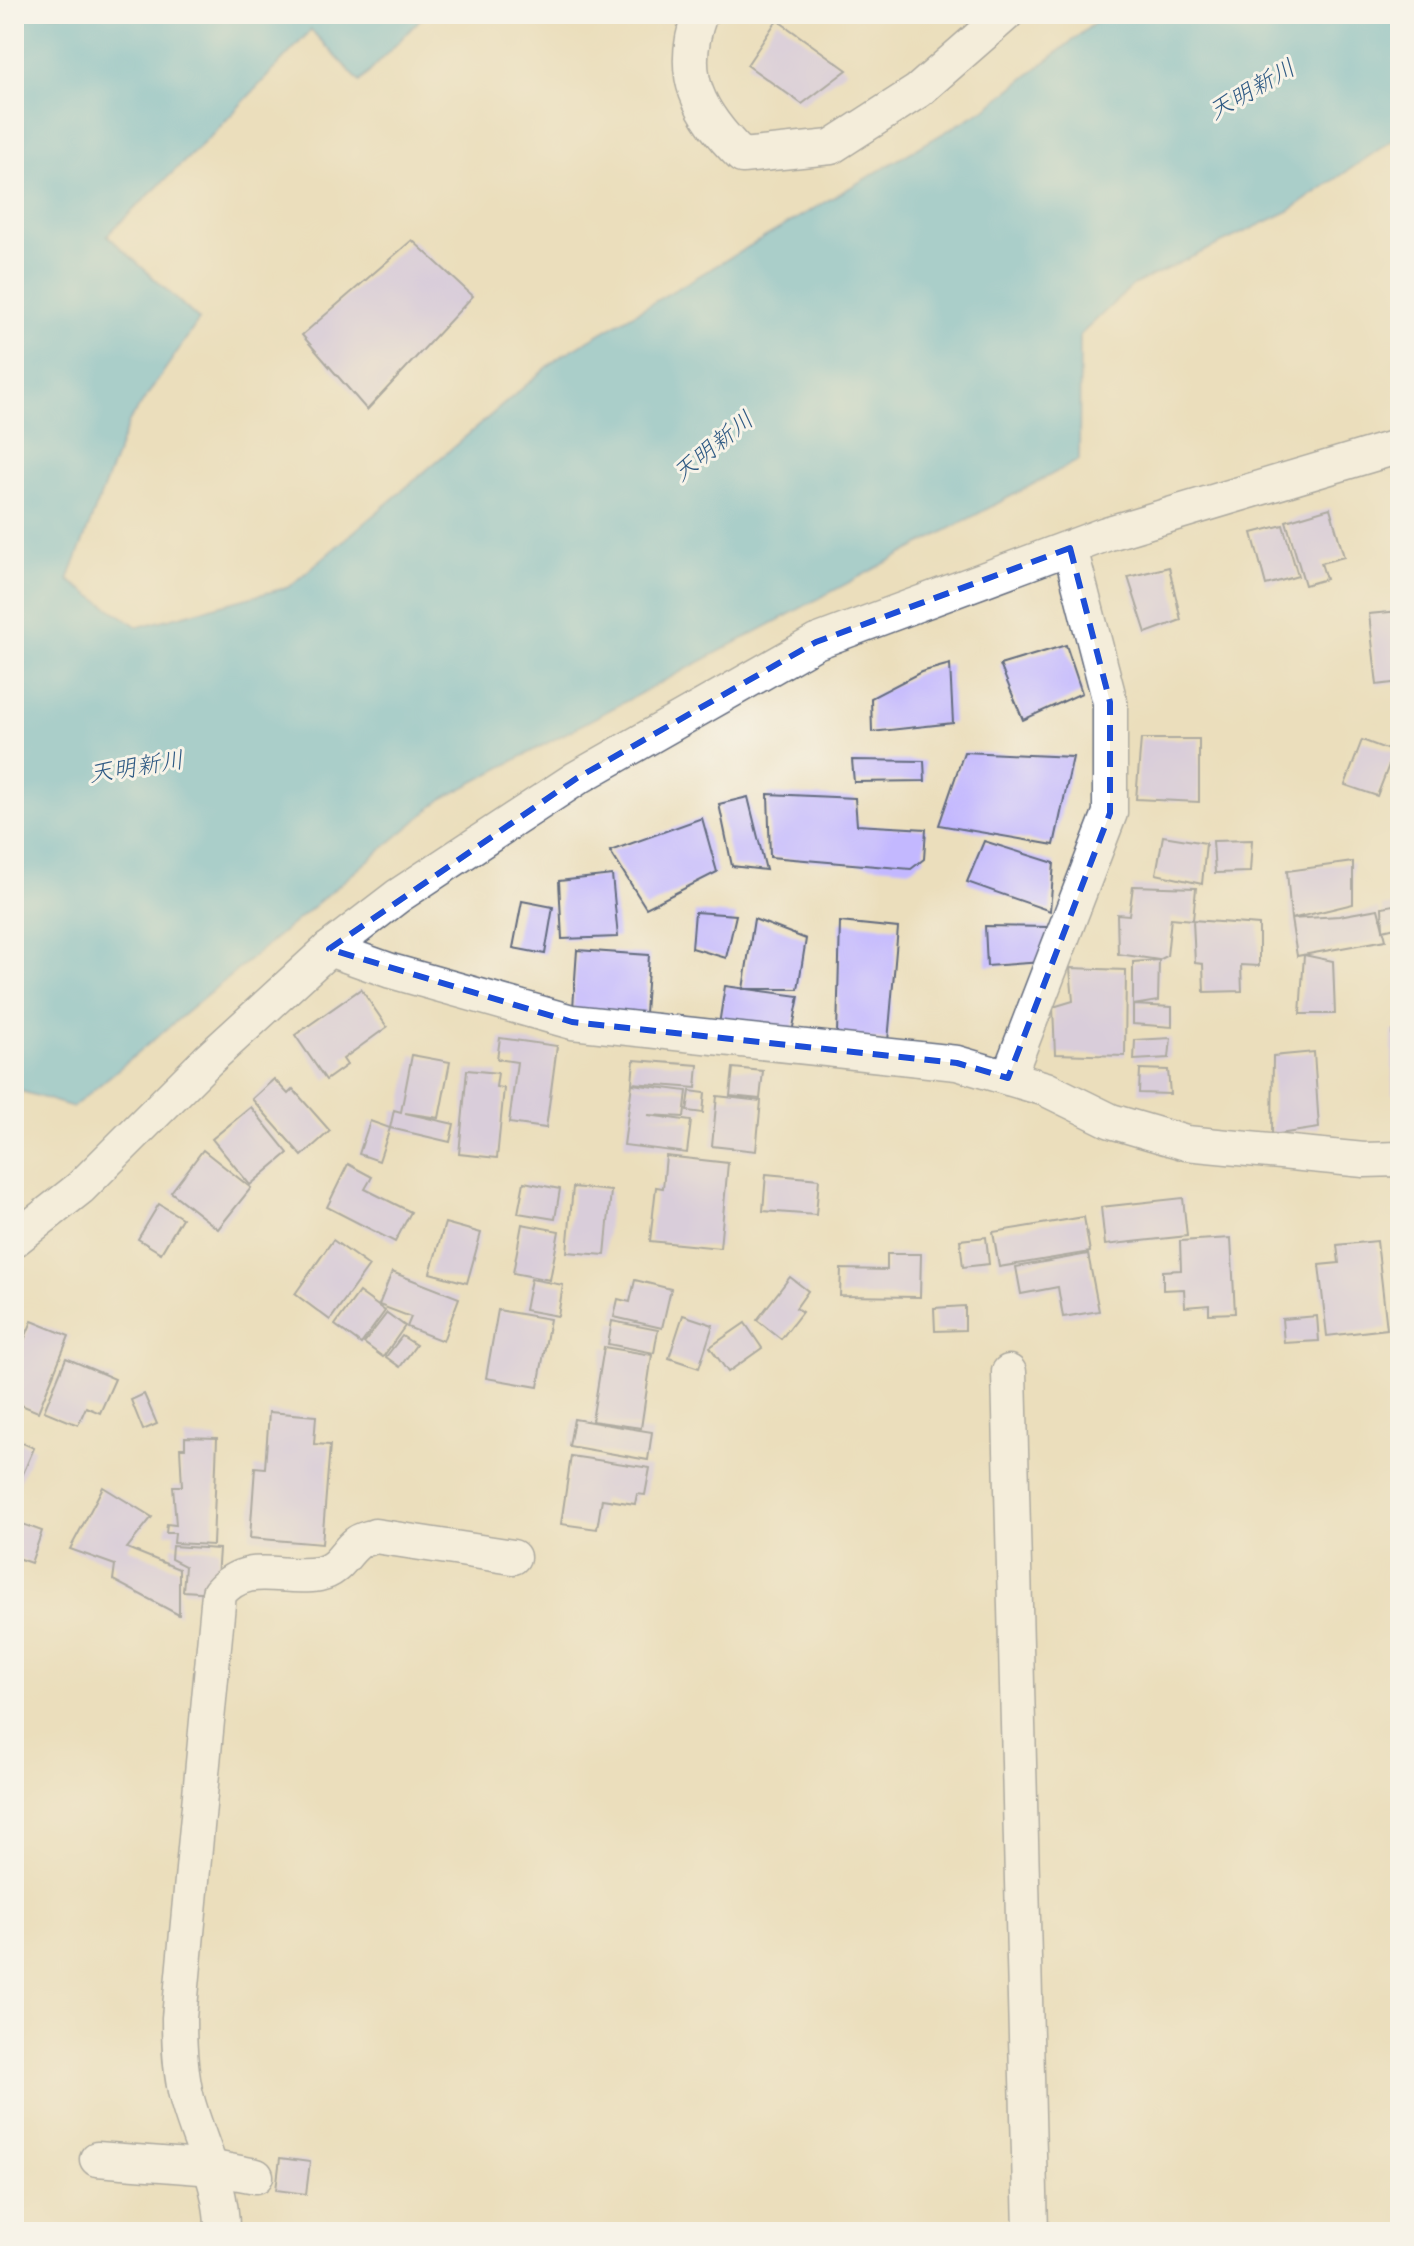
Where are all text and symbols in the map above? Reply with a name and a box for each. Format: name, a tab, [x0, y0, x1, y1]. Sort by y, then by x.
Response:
water label: 天明新川	[1202, 51, 1300, 125]
water label: 天明新川	[665, 403, 759, 487]
water label: 天明新川	[86, 742, 186, 788]

